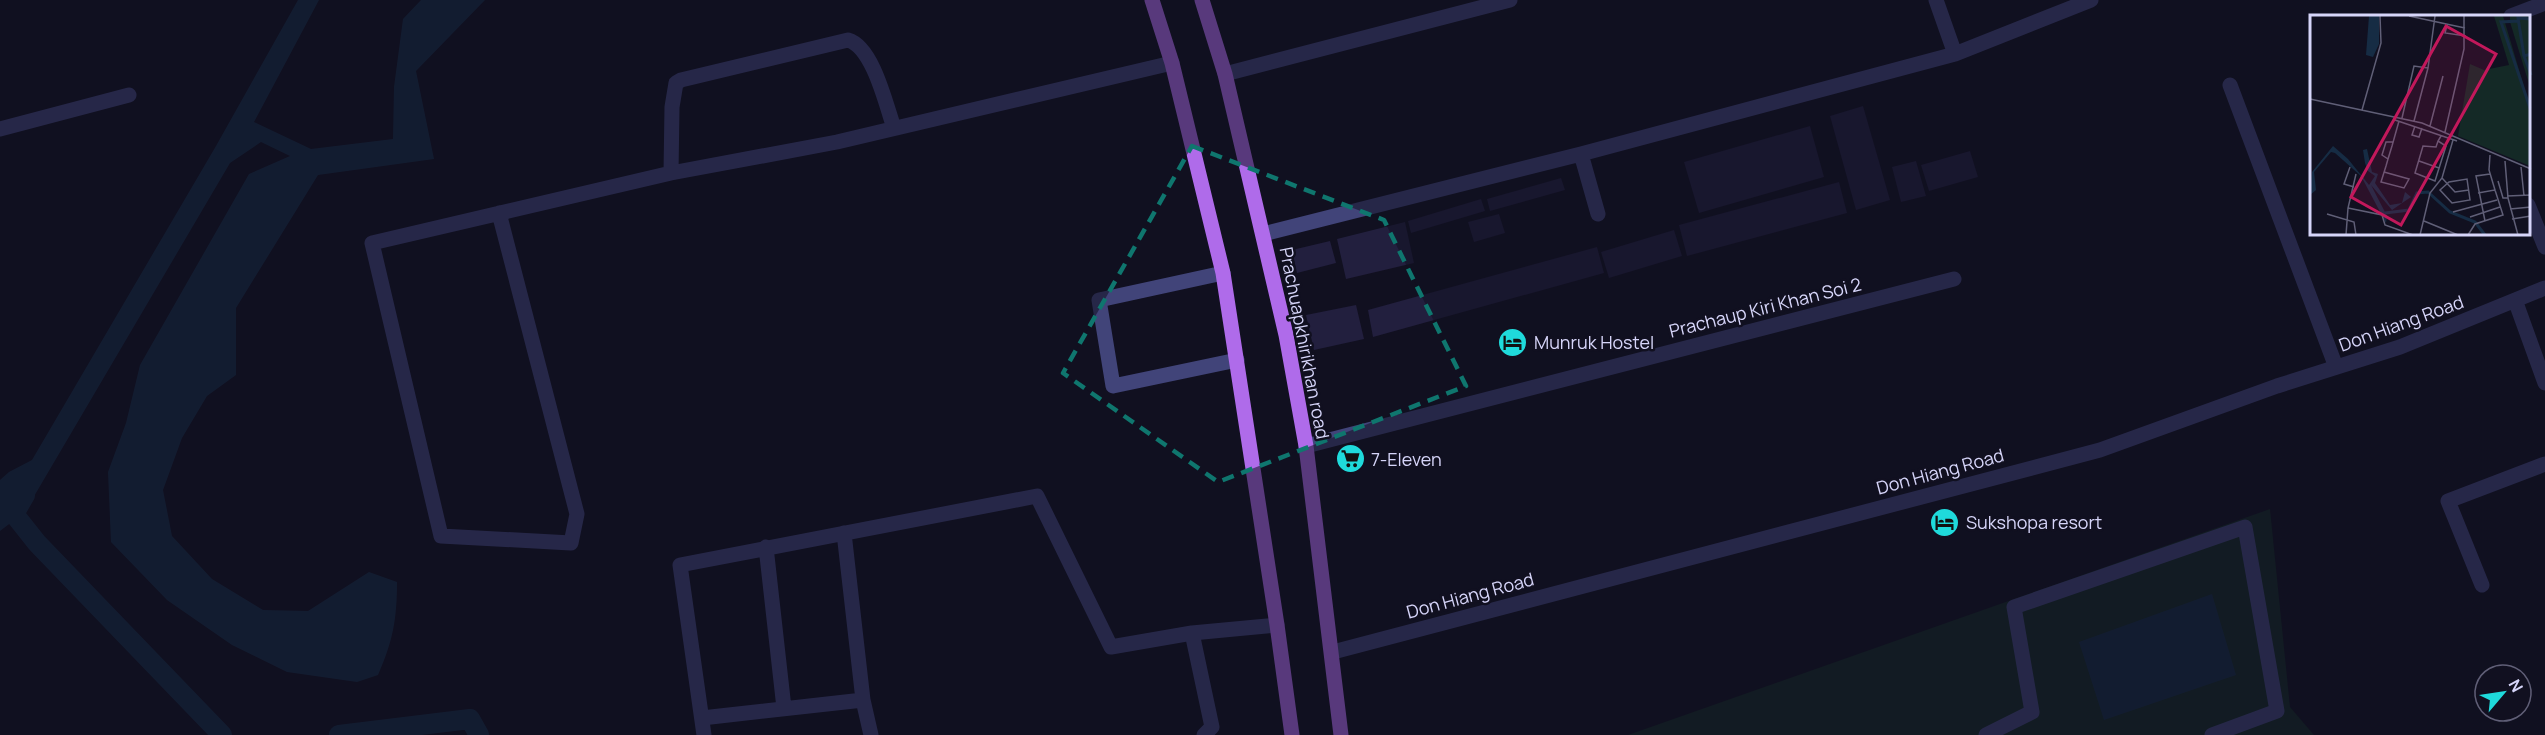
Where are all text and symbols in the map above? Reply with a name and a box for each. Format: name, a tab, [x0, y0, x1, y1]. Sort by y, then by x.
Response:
inset map	[2310, 15, 2530, 236]
street label: Prachuapkhirikhan road	[1275, 245, 1335, 441]
street label: Prachaup Kiri Khan Soi 2	[1666, 271, 1864, 343]
street label: Don Hiang Road	[2335, 289, 2467, 357]
hotel icon: Munruk Hostel	[1497, 326, 1529, 358]
place label: Munruk Hostel	[1534, 330, 1654, 354]
street label: Don Hiang Road	[1874, 442, 2006, 500]
supermarket icon: 7-Eleven	[1334, 443, 1366, 475]
place label: 7-Eleven	[1371, 447, 1442, 471]
hotel icon: Sukshopa resort	[1929, 506, 1961, 538]
place label: Sukshopa resort	[1966, 510, 2102, 534]
street label: Don Hiang Road	[1404, 566, 1536, 624]
north arrow	[2473, 663, 2533, 723]
text: N	[2504, 675, 2529, 696]

